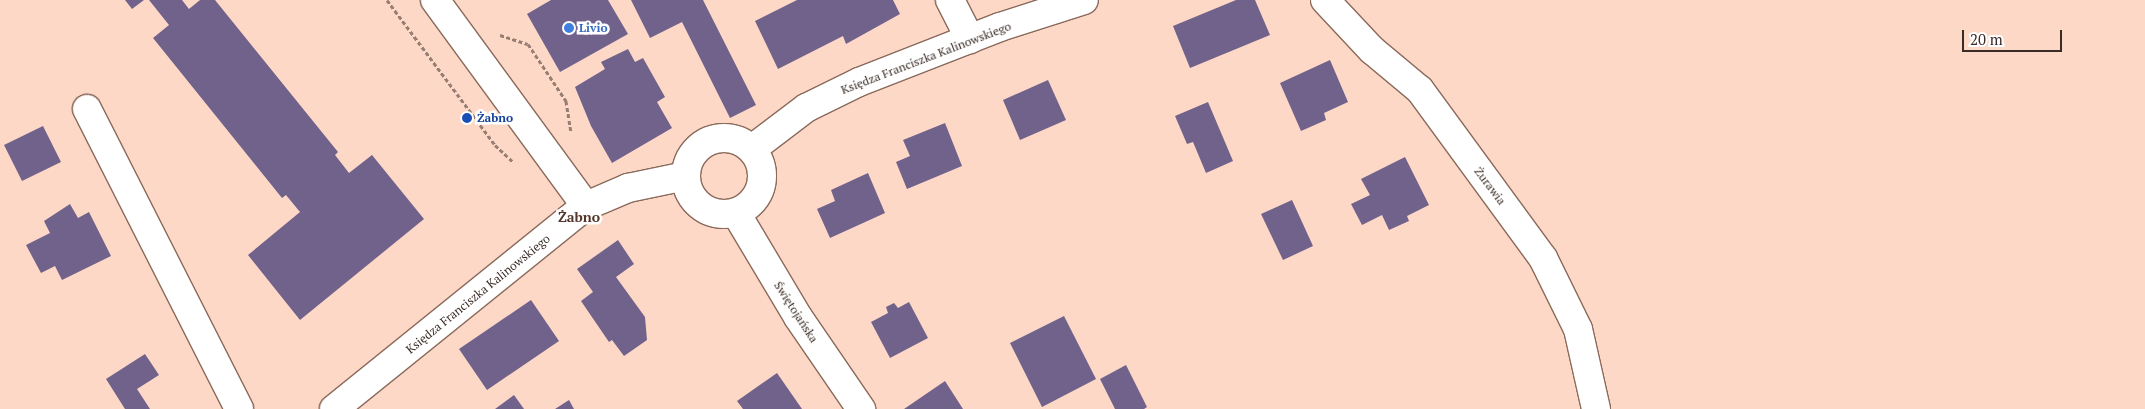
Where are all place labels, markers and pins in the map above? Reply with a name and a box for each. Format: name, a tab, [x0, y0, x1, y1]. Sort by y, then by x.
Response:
place label: Livio	[579, 21, 608, 35]
marker: Livio	[563, 22, 575, 34]
place label: Żabno	[477, 111, 513, 125]
marker: Żabno	[461, 112, 473, 124]

